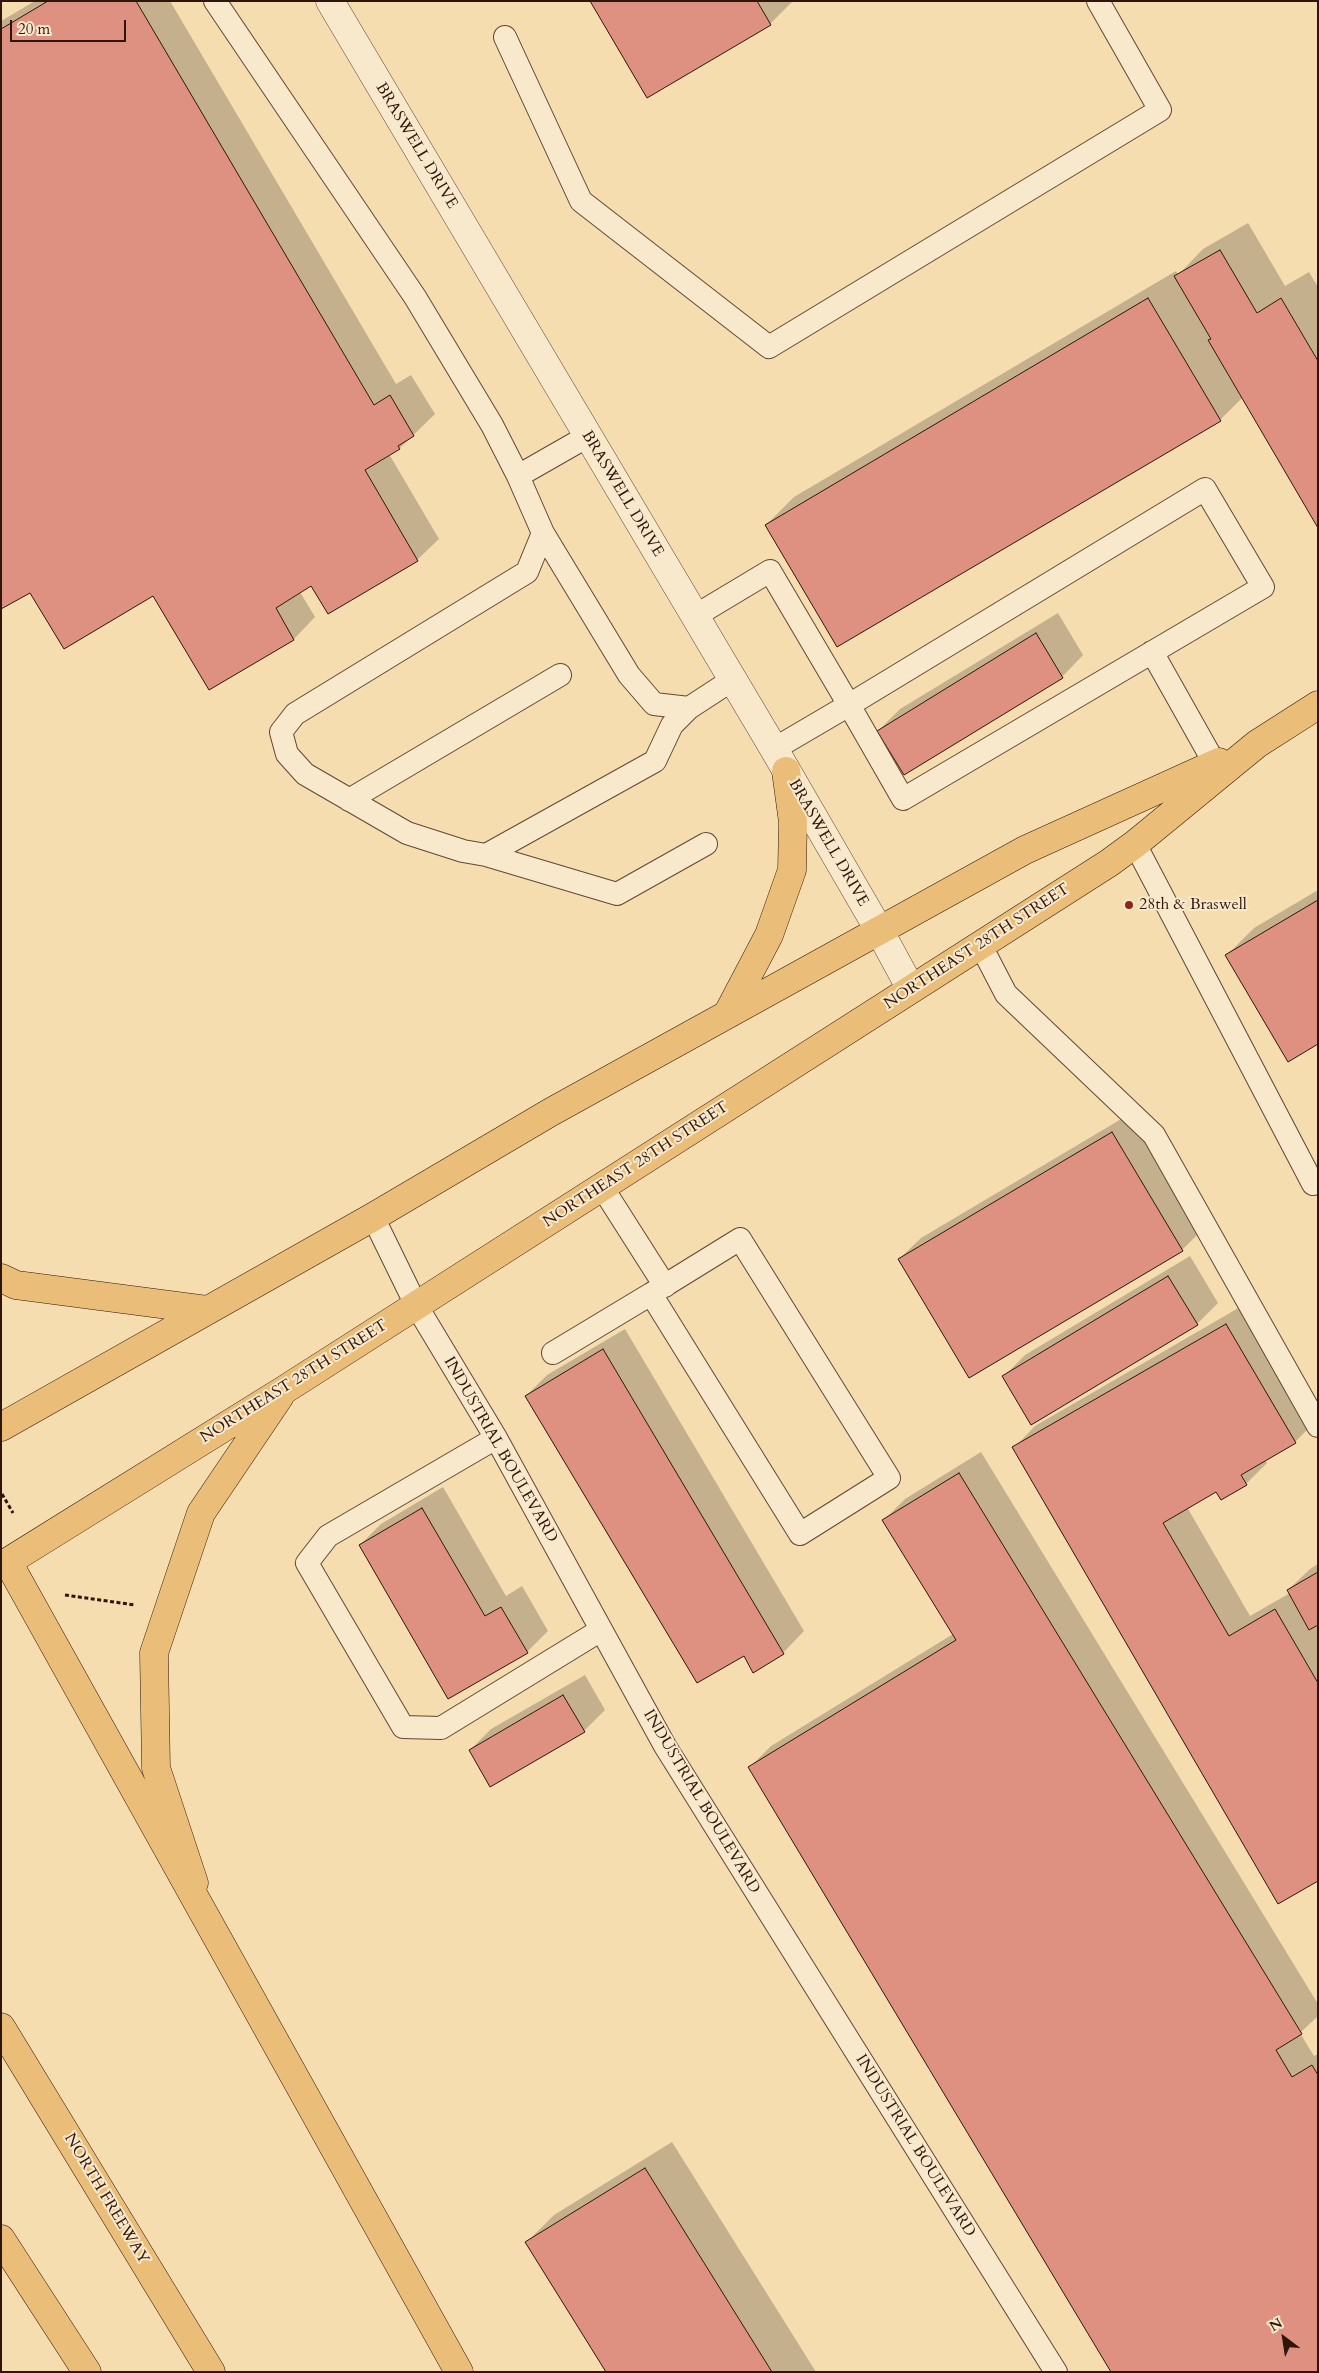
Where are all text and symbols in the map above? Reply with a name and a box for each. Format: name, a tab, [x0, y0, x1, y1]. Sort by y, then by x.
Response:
scale bar	[12, 10, 129, 42]
text: 20 m	[18, 19, 50, 39]
street label: BRASWELL DRIVE	[371, 79, 461, 213]
street label: BRASWELL DRIVE	[577, 427, 667, 561]
street label: BRASWELL DRIVE	[784, 776, 872, 910]
street label: NORTHEAST 28TH STREET	[881, 880, 1073, 1014]
place label: 28th & Braswell	[1139, 895, 1247, 915]
marker: 28th & Braswell	[1123, 899, 1135, 911]
street label: NORTHEAST 28TH STREET	[540, 1098, 732, 1232]
street label: NORTHEAST 28TH STREET	[197, 1316, 391, 1448]
street label: INDUSTRIAL BOULEVARD	[439, 1354, 561, 1546]
street label: INDUSTRIAL BOULEVARD	[638, 1706, 764, 1898]
street label: INDUSTRIAL BOULEVARD	[851, 2051, 979, 2241]
street label: NORTH FREEWAY	[59, 2130, 153, 2268]
north arrow	[1259, 2313, 1309, 2363]
text: N	[1266, 2313, 1286, 2336]

